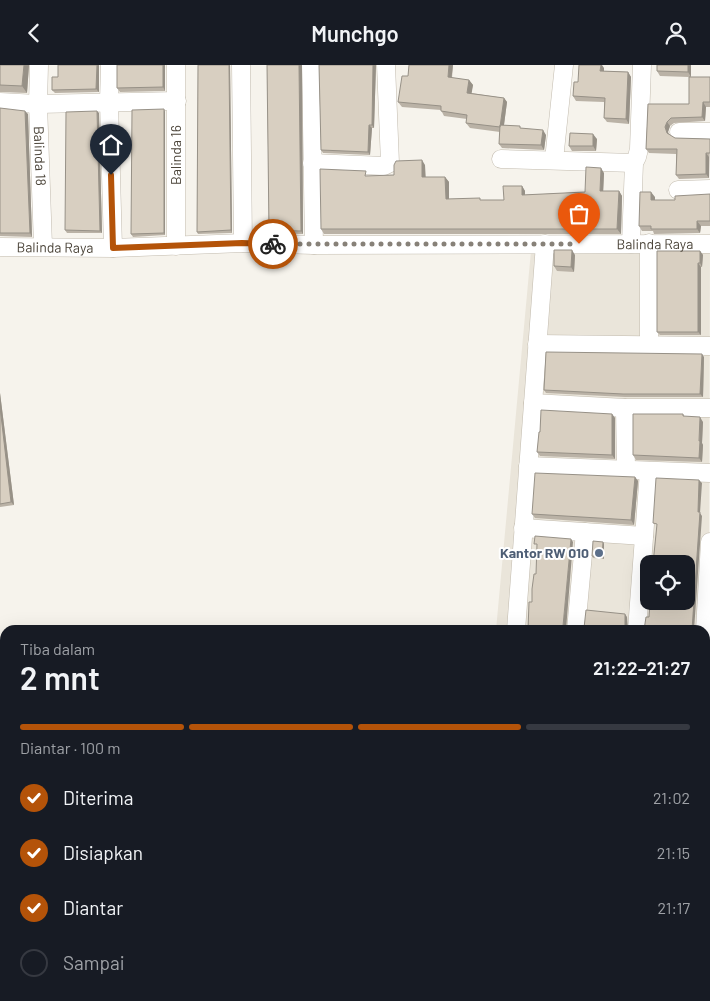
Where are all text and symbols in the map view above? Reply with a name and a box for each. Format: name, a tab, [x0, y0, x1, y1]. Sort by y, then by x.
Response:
icon: back	[20, 19, 48, 47]
icon: person	[662, 19, 690, 47]
text: Munchgo	[311, 20, 399, 46]
pin	[90, 124, 132, 175]
street label: Balinda 16	[167, 125, 184, 185]
street label: Balinda 18	[31, 126, 50, 186]
icon: home	[97, 131, 125, 159]
pin	[558, 193, 600, 244]
icon: bag	[565, 200, 593, 228]
courier	[248, 219, 298, 269]
icon: bike	[259, 230, 287, 258]
street label: Balinda Raya	[616, 235, 693, 252]
street label: Balinda Raya	[16, 238, 94, 256]
place label: Kantor RW 010	[500, 544, 589, 561]
marker: Kantor RW 010	[593, 547, 605, 559]
map controls	[640, 555, 695, 610]
button: locate	[640, 555, 695, 610]
text: Tiba dalam	[20, 639, 95, 658]
text: 21:22–21:27	[593, 656, 690, 679]
text: 2 mnt	[20, 658, 100, 696]
text: Diantar · 100 m	[20, 738, 120, 757]
icon: check	[20, 784, 48, 812]
text: Diterima	[63, 786, 134, 809]
text: 21:02	[653, 788, 690, 807]
icon: check	[20, 839, 48, 867]
text: Disiapkan	[63, 841, 143, 864]
text: 21:15	[657, 843, 690, 862]
icon: check	[20, 894, 48, 922]
text: Diantar	[63, 896, 123, 919]
text: 21:17	[657, 898, 690, 917]
text: Sampai	[63, 951, 125, 974]

